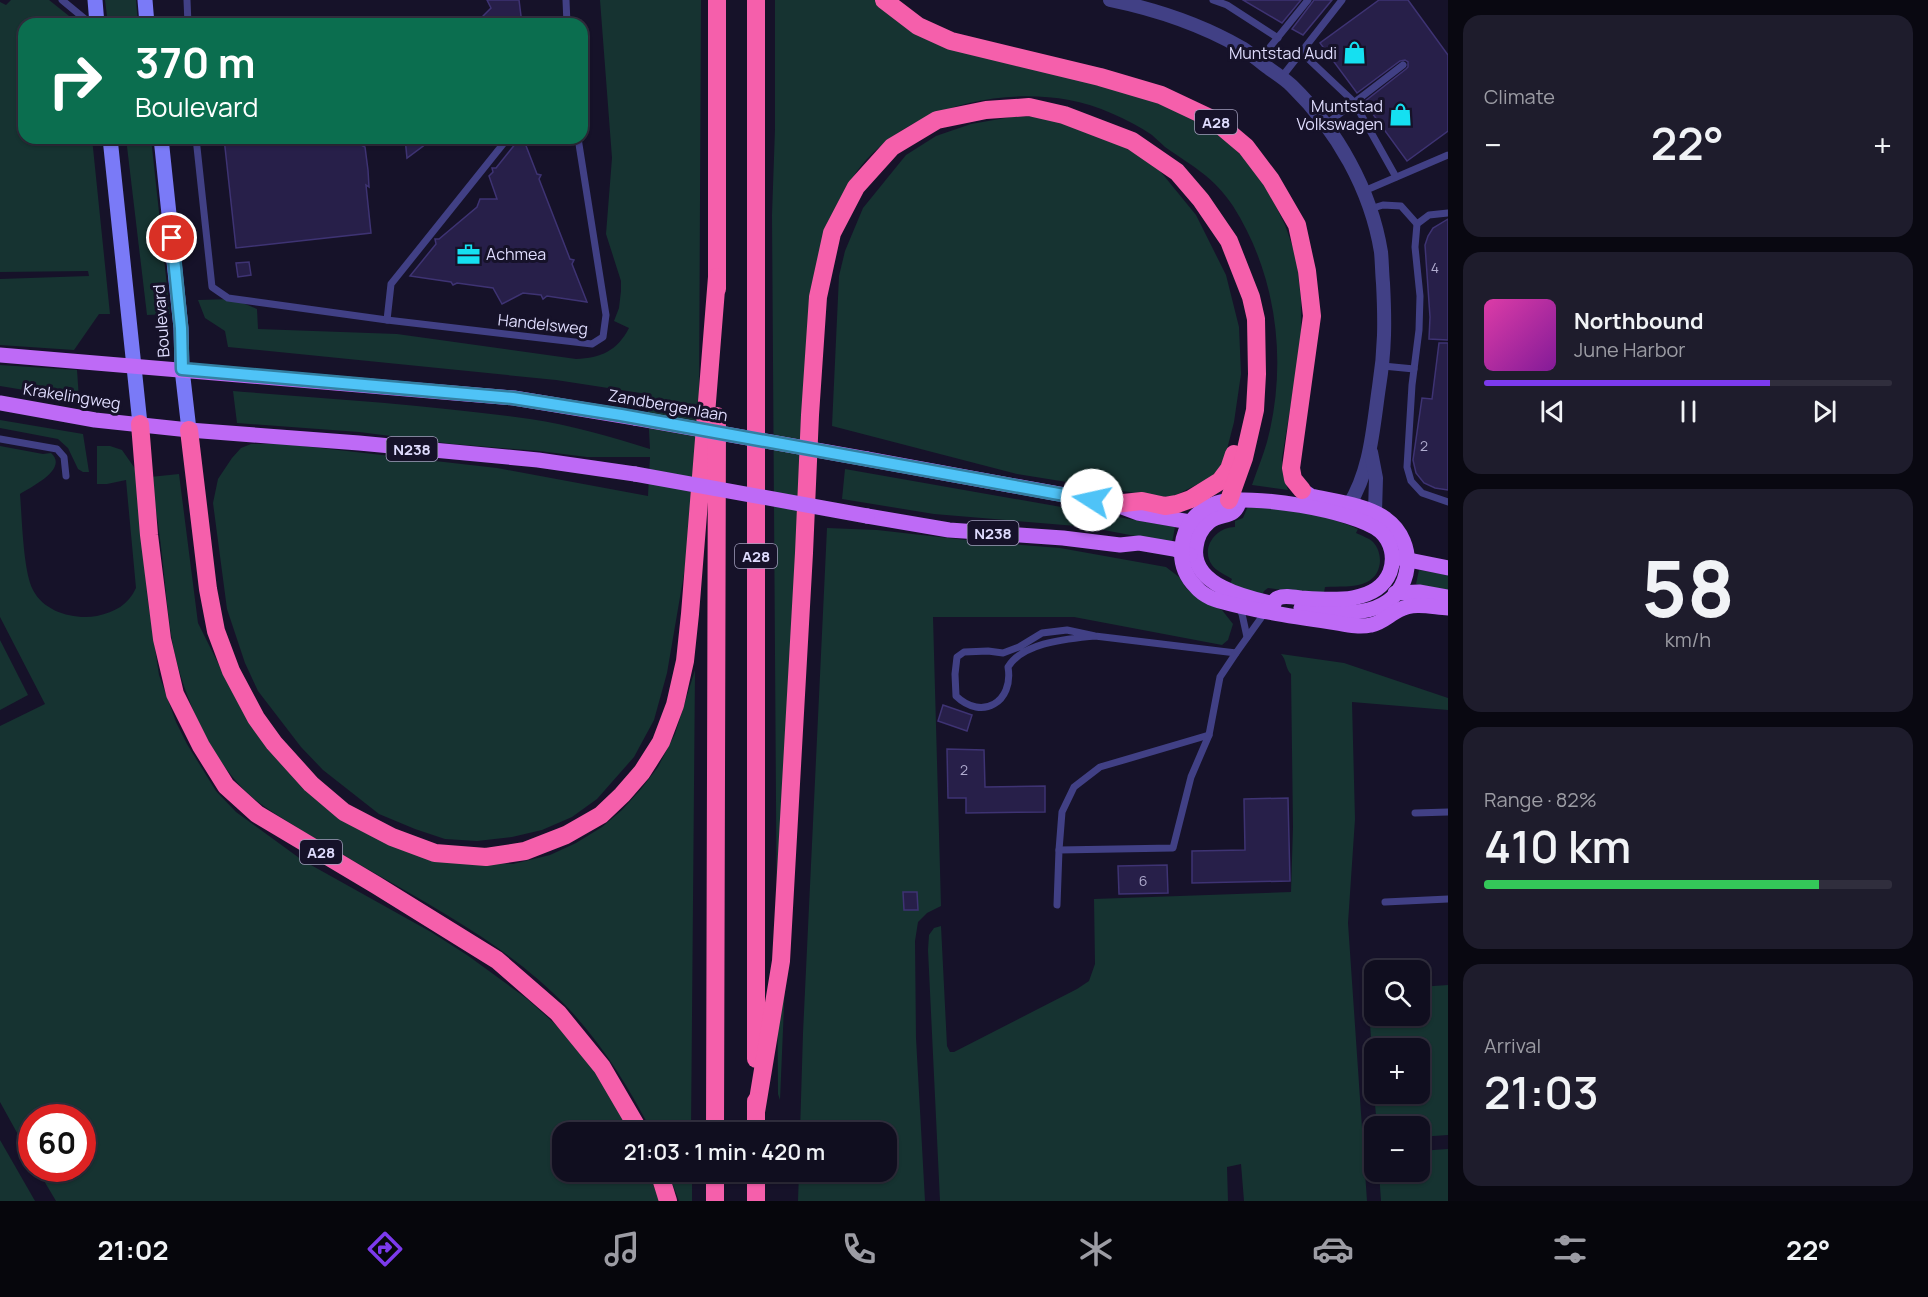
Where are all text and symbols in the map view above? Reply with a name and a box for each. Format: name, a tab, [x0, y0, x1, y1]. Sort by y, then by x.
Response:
text: 370 m	[135, 33, 256, 91]
shop icon: Muntstad Audi	[1342, 40, 1368, 66]
icon: right	[36, 42, 114, 120]
place label: Muntstad Audi	[1229, 42, 1337, 64]
text: Climate	[1484, 83, 1555, 110]
text: Boulevard	[135, 88, 258, 125]
place label: Muntstad Volkswagen	[1296, 95, 1383, 135]
shop icon: Muntstad Volkswagen	[1388, 102, 1414, 128]
road number: A28	[1195, 110, 1237, 134]
text: 22°	[1651, 112, 1724, 174]
text: −	[1484, 122, 1502, 167]
text: +	[1873, 122, 1892, 167]
pin	[146, 212, 197, 263]
icon: arrive	[155, 221, 188, 254]
office icon: Achmea	[455, 241, 481, 267]
place label: Achmea	[486, 243, 546, 265]
house number: 4	[1431, 258, 1439, 277]
street label: Boulevard	[147, 284, 175, 358]
text: Northbound	[1574, 306, 1704, 336]
street label: Handelsweg	[497, 308, 589, 340]
text: June Harbor	[1574, 336, 1686, 363]
street label: Krakelingweg	[22, 377, 122, 415]
street label: Zandbergenlaan	[606, 384, 730, 426]
icon: previous	[1536, 395, 1569, 428]
icon: pause	[1672, 395, 1705, 428]
icon: next	[1808, 395, 1841, 428]
house number: 2	[1420, 436, 1428, 455]
road number: N238	[386, 437, 438, 461]
position arrow	[1060, 468, 1124, 532]
road number: N238	[968, 521, 1018, 545]
text: 58	[1641, 534, 1735, 640]
road number: A28	[735, 544, 777, 568]
text: km/h	[1665, 626, 1711, 653]
house number: 2	[960, 760, 968, 779]
text: Range · 82%	[1484, 786, 1597, 813]
text: 410 km	[1484, 815, 1631, 877]
road number: A28	[300, 840, 342, 864]
house number: 6	[1139, 871, 1147, 890]
map controls	[1364, 960, 1430, 1182]
button: search	[1364, 960, 1430, 1026]
text: Arrival	[1484, 1032, 1541, 1059]
button: +	[1364, 1038, 1430, 1104]
text: 21:03	[1484, 1061, 1599, 1123]
speed limit sign: 60	[18, 1104, 96, 1182]
button: −	[1364, 1116, 1430, 1182]
text: 21:03 · 1 min · 420 m	[624, 1137, 825, 1167]
icon: directions	[364, 1228, 406, 1270]
icon: music	[601, 1228, 643, 1270]
icon: phone	[838, 1228, 880, 1270]
icon: climate	[1075, 1228, 1117, 1270]
icon: car	[1312, 1228, 1354, 1270]
icon: filters	[1549, 1228, 1591, 1270]
text: 21:02	[98, 1231, 169, 1268]
text: 22°	[1786, 1231, 1830, 1268]

